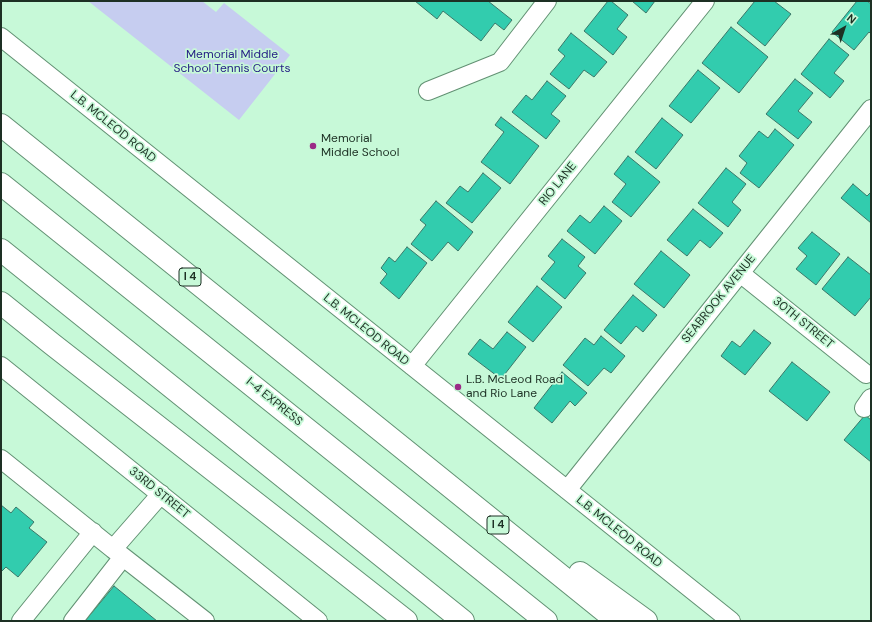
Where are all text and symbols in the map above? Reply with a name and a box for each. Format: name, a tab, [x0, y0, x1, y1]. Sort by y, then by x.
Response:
north arrow	[824, 8, 864, 48]
text: N	[844, 11, 859, 27]
park label: Memorial Middle School Tennis Courts	[174, 48, 290, 76]
street label: L.B. MCLEOD ROAD	[67, 88, 159, 166]
place label: Memorial Middle School	[321, 132, 399, 160]
marker: Memorial Middle School	[308, 141, 318, 151]
street label: RIO LANE	[536, 159, 580, 209]
street label: SEABROOK AVENUE	[679, 252, 759, 346]
road number: I 4	[179, 268, 201, 286]
street label: L.B. MCLEOD ROAD	[320, 291, 412, 369]
street label: 30TH STREET	[770, 294, 836, 352]
place label: L.B. McLeod Road and Rio Lane	[466, 373, 563, 401]
street label: I-4 EXPRESS	[243, 375, 305, 429]
marker: L.B. McLeod Road and Rio Lane	[453, 382, 463, 392]
street label: 33RD STREET	[126, 464, 192, 522]
street label: L.B. MCLEOD ROAD	[573, 493, 665, 571]
road number: I 4	[487, 516, 509, 534]

